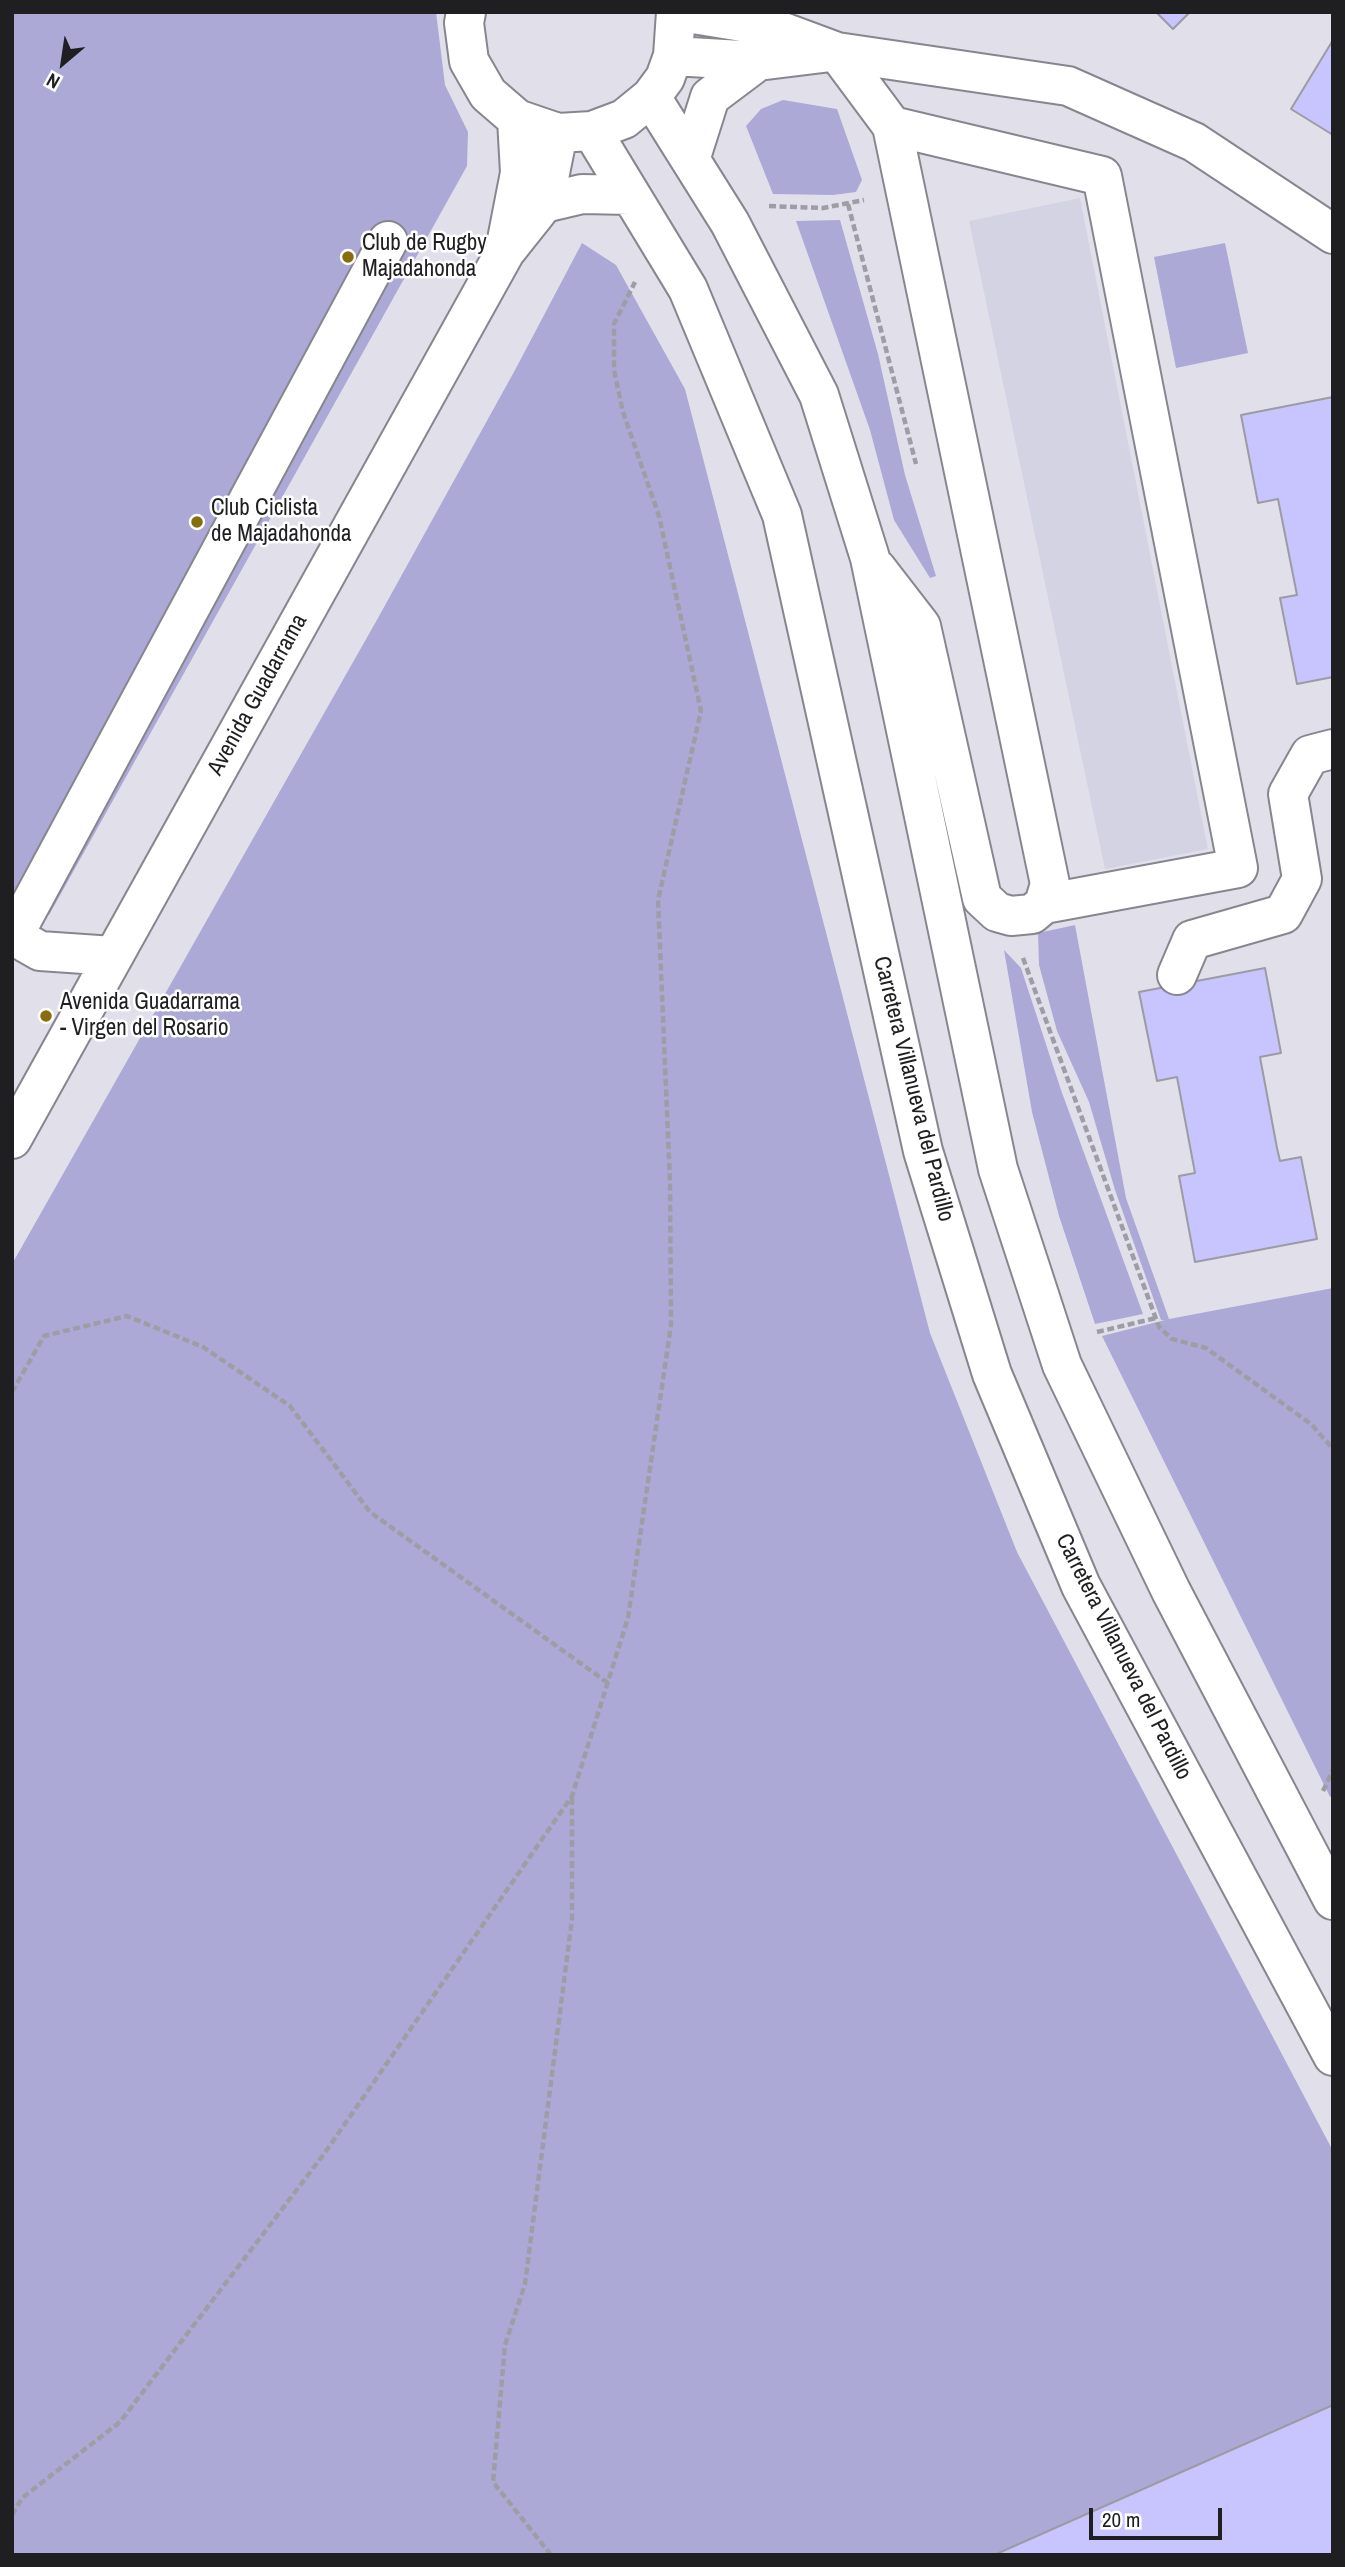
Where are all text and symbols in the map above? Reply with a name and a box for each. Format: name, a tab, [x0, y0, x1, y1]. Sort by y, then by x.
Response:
north arrow	[28, 28, 98, 98]
text: N	[42, 67, 64, 95]
place label: Club de Rugby Majadahonda	[362, 230, 487, 284]
marker: Club de Rugby Majadahonda	[340, 249, 356, 265]
place label: Club Ciclista de Majadahonda	[211, 495, 352, 549]
marker: Club Ciclista de Majadahonda	[189, 514, 205, 530]
street label: Avenida Guadarrama	[202, 610, 314, 780]
street label: Carretera Villanueva del Pardillo	[867, 954, 959, 1224]
place label: Avenida Guadarrama - Virgen del Rosario	[60, 989, 240, 1043]
marker: Avenida Guadarrama - Virgen del Rosario	[38, 1008, 54, 1024]
street label: Carretera Villanueva del Pardillo	[1049, 1529, 1197, 1785]
scale bar	[1093, 2494, 1226, 2538]
text: 20 m	[1102, 2505, 1140, 2534]

